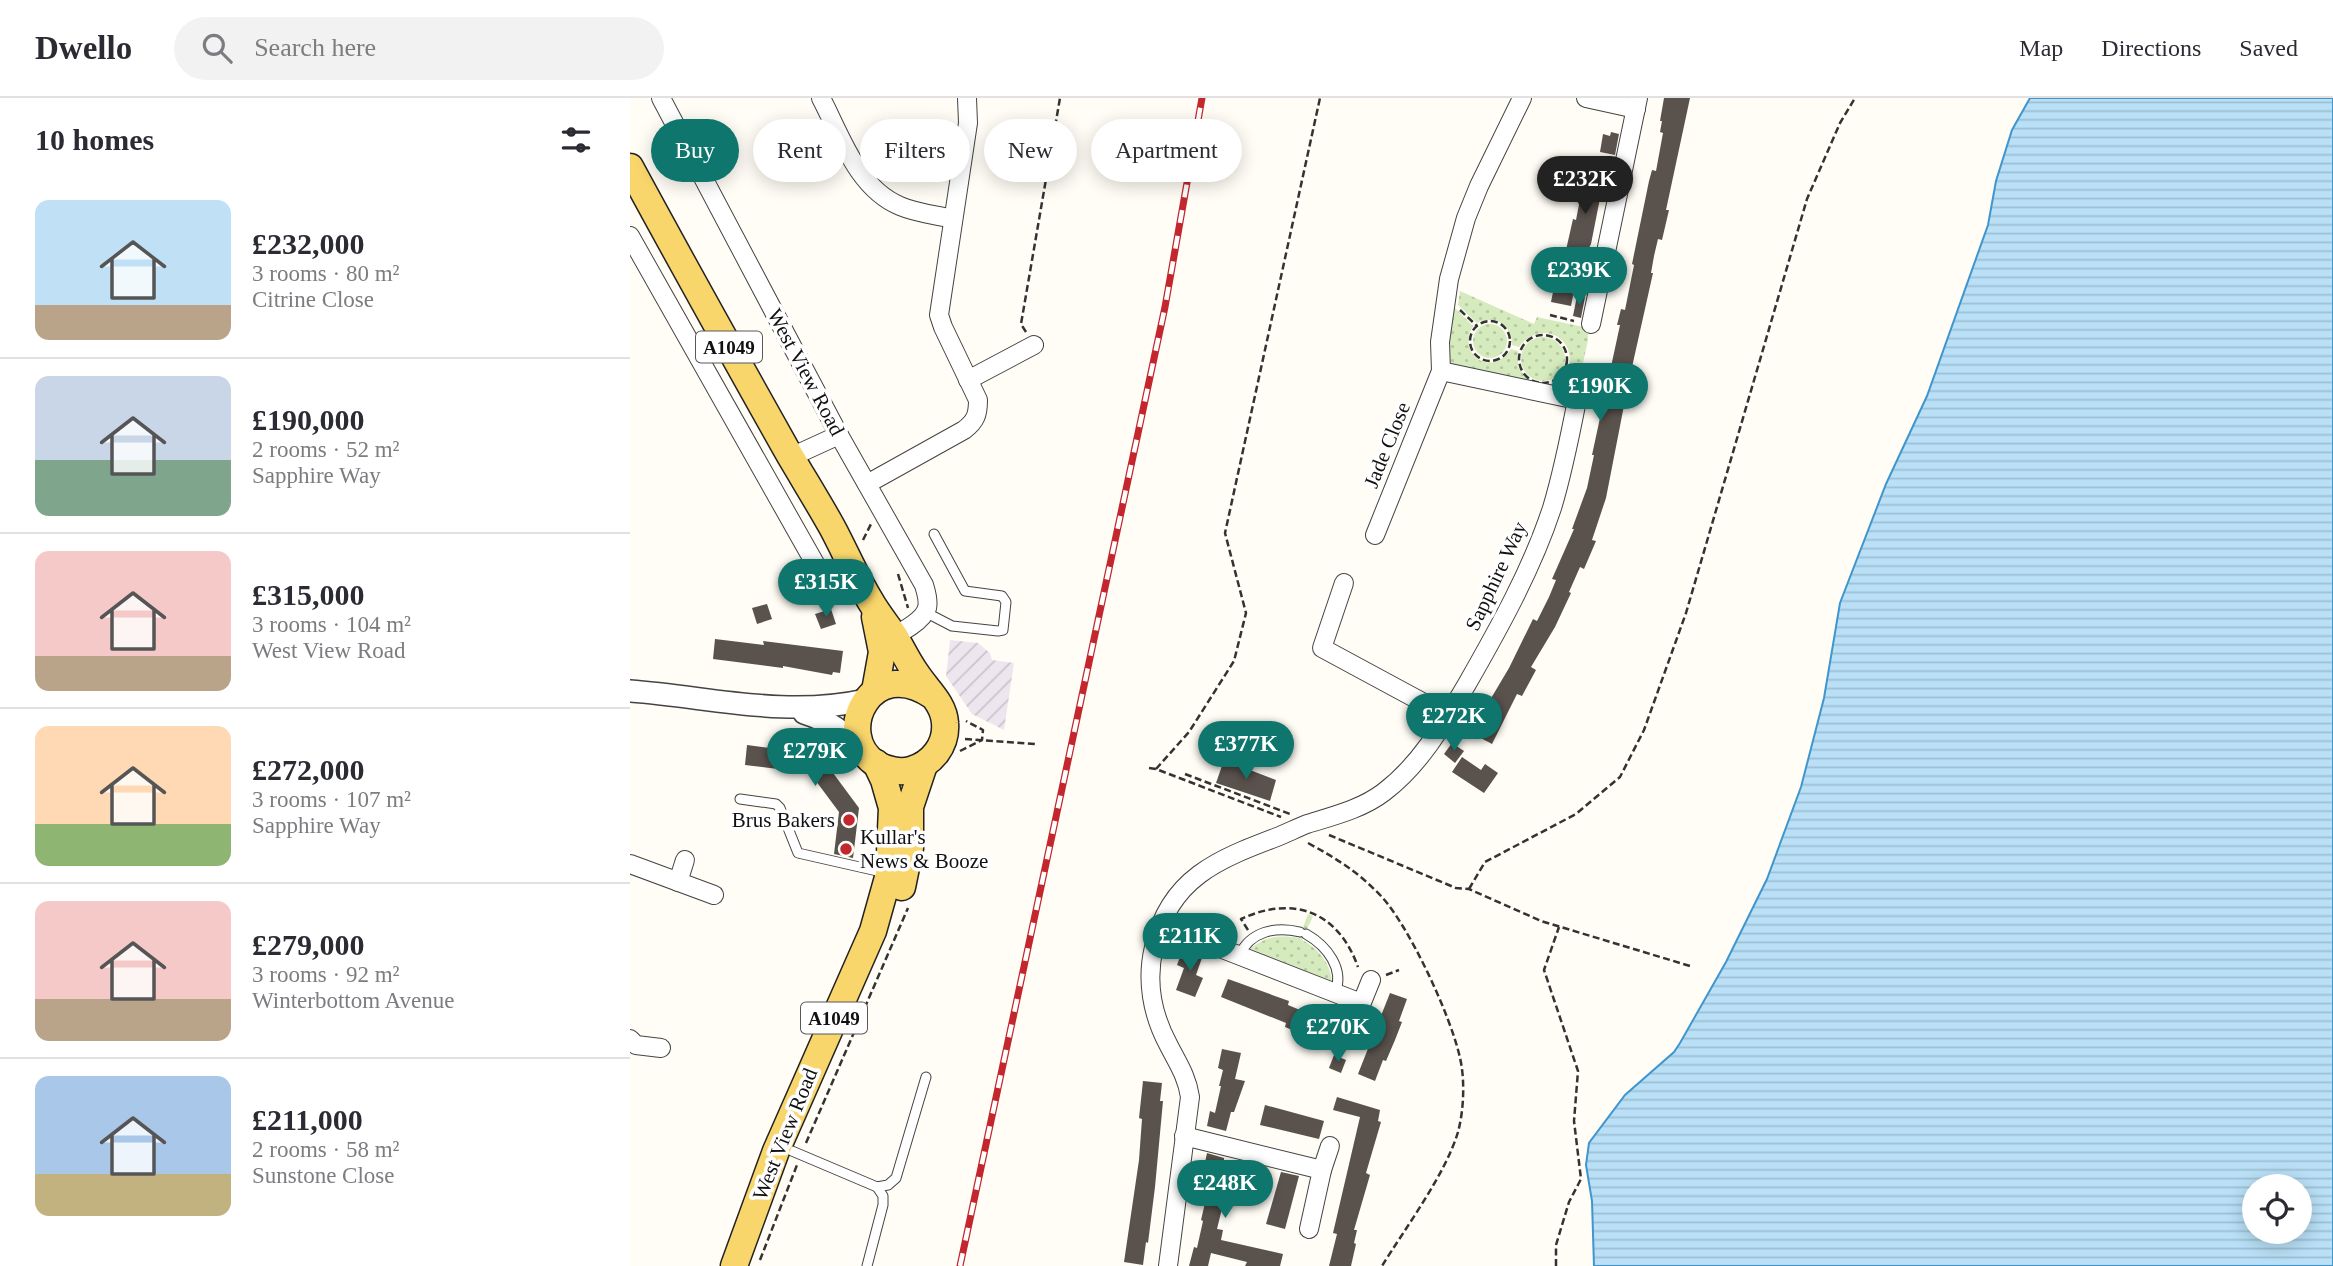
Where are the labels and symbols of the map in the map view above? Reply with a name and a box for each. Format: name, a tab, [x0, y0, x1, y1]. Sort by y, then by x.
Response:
pin: £232K	[1536, 156, 1634, 216]
pin: £239K	[1530, 248, 1628, 307]
street label: West View Road	[763, 304, 850, 440]
road number: A1049	[696, 331, 762, 362]
pin: £190K	[1551, 364, 1649, 423]
street label: Jade Close	[1359, 399, 1415, 491]
street label: Sapphire Way	[1460, 517, 1532, 634]
pin: £315K	[777, 560, 875, 619]
pin: £272K	[1405, 694, 1503, 753]
pin: £377K	[1197, 722, 1295, 781]
pin: £279K	[766, 728, 864, 788]
place label: Brus Bakers	[732, 808, 835, 832]
marker: Brus Bakers	[841, 812, 857, 828]
place label: Kullar's News & Booze	[860, 825, 988, 873]
marker: Kullar's News & Booze	[838, 841, 854, 857]
pin: £211K	[1141, 914, 1239, 973]
road number: A1049	[801, 1002, 867, 1034]
pin: £270K	[1289, 1004, 1387, 1064]
street label: West View Road	[748, 1064, 823, 1203]
pin: £248K	[1176, 1160, 1274, 1220]

